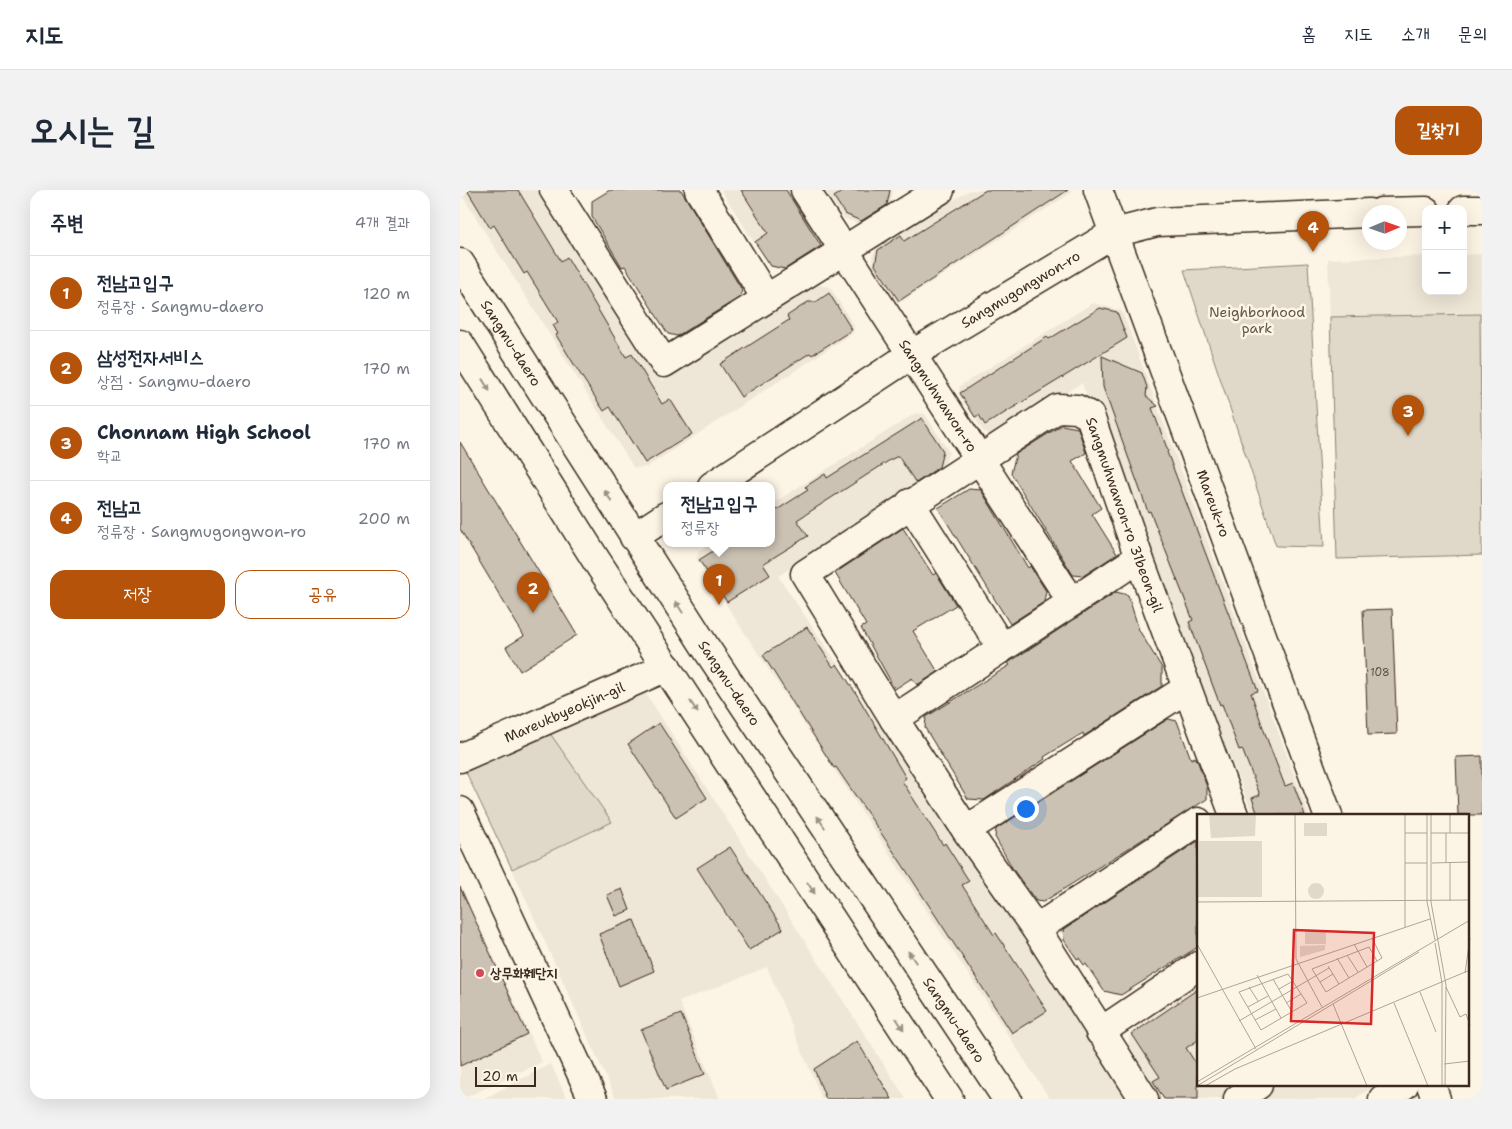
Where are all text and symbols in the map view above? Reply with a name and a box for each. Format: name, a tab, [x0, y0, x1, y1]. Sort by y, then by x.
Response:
text: 지도	[25, 19, 64, 51]
text: 홈	[1302, 22, 1316, 46]
text: 지도	[1344, 22, 1373, 46]
text: 소개	[1401, 22, 1430, 46]
text: 문의	[1458, 22, 1487, 46]
text: 오시는 길	[30, 106, 155, 153]
button: 길찾기	[1395, 106, 1482, 155]
north arrow	[1362, 205, 1407, 250]
map controls	[1422, 205, 1467, 295]
button: +	[1422, 205, 1467, 250]
text: 주변	[50, 209, 84, 237]
pin: 4	[1297, 211, 1329, 252]
text: 4개 결과	[355, 212, 410, 233]
street label: Sangmugongwon-ro	[958, 246, 1083, 332]
button: −	[1422, 250, 1467, 295]
text: 전남고입구	[97, 270, 173, 295]
text: 1	[62, 283, 70, 304]
text: 120 m	[363, 283, 410, 304]
text: 정류장 · Sangmu-daero	[97, 296, 264, 317]
street label: Sangmu-daero	[477, 297, 545, 390]
park label: Neighborhood park	[1209, 303, 1305, 337]
street label: Sangmuhwawon-ro	[895, 336, 981, 455]
text: 삼성전자서비스	[97, 345, 204, 370]
text: 2	[60, 358, 72, 379]
text: 170 m	[363, 358, 410, 379]
text: 상점 · Sangmu-daero	[97, 371, 251, 392]
one-way arrow	[481, 379, 491, 392]
pin: 3	[1392, 395, 1424, 436]
street label: Sangmuhwawon-ro 31beon-gil	[1082, 415, 1168, 615]
text: Chonnam High School	[97, 420, 311, 445]
text: 3	[60, 433, 72, 454]
text: 170 m	[363, 433, 410, 454]
text: 학교	[97, 445, 123, 466]
street label: Mareuk-ro	[1193, 467, 1234, 540]
popup	[663, 482, 775, 547]
one-way arrow	[603, 489, 613, 502]
text: 전남고입구	[681, 491, 757, 516]
text: 전남고	[97, 495, 143, 520]
text: 4	[60, 508, 72, 529]
text: 200 m	[358, 508, 410, 529]
text: 정류장	[681, 517, 719, 538]
text: 정류장 · Sangmugongwon-ro	[97, 521, 306, 542]
pin: 1	[703, 564, 735, 605]
button: 저장	[50, 570, 225, 619]
button: 공유	[235, 570, 410, 619]
pin: 2	[517, 572, 549, 613]
one-way arrow	[675, 601, 684, 614]
street label: Sangmu-daero	[694, 637, 764, 729]
house number: 108	[1370, 665, 1390, 680]
street label: Mareukbyeokjin-gil	[501, 677, 628, 747]
one-way arrow	[689, 701, 699, 714]
your location	[1013, 796, 1039, 822]
inset map	[1197, 814, 1469, 1086]
one-way arrow	[817, 815, 826, 828]
one-way arrow	[806, 881, 816, 894]
one-way arrow	[907, 950, 917, 963]
place label: 상무화훼단지	[490, 964, 558, 982]
marker: 상무화훼단지	[474, 967, 486, 979]
street label: Sangmu-daero	[919, 974, 989, 1066]
one-way arrow	[895, 1017, 904, 1031]
scale bar	[475, 1064, 536, 1087]
text: 20 m	[482, 1067, 518, 1085]

